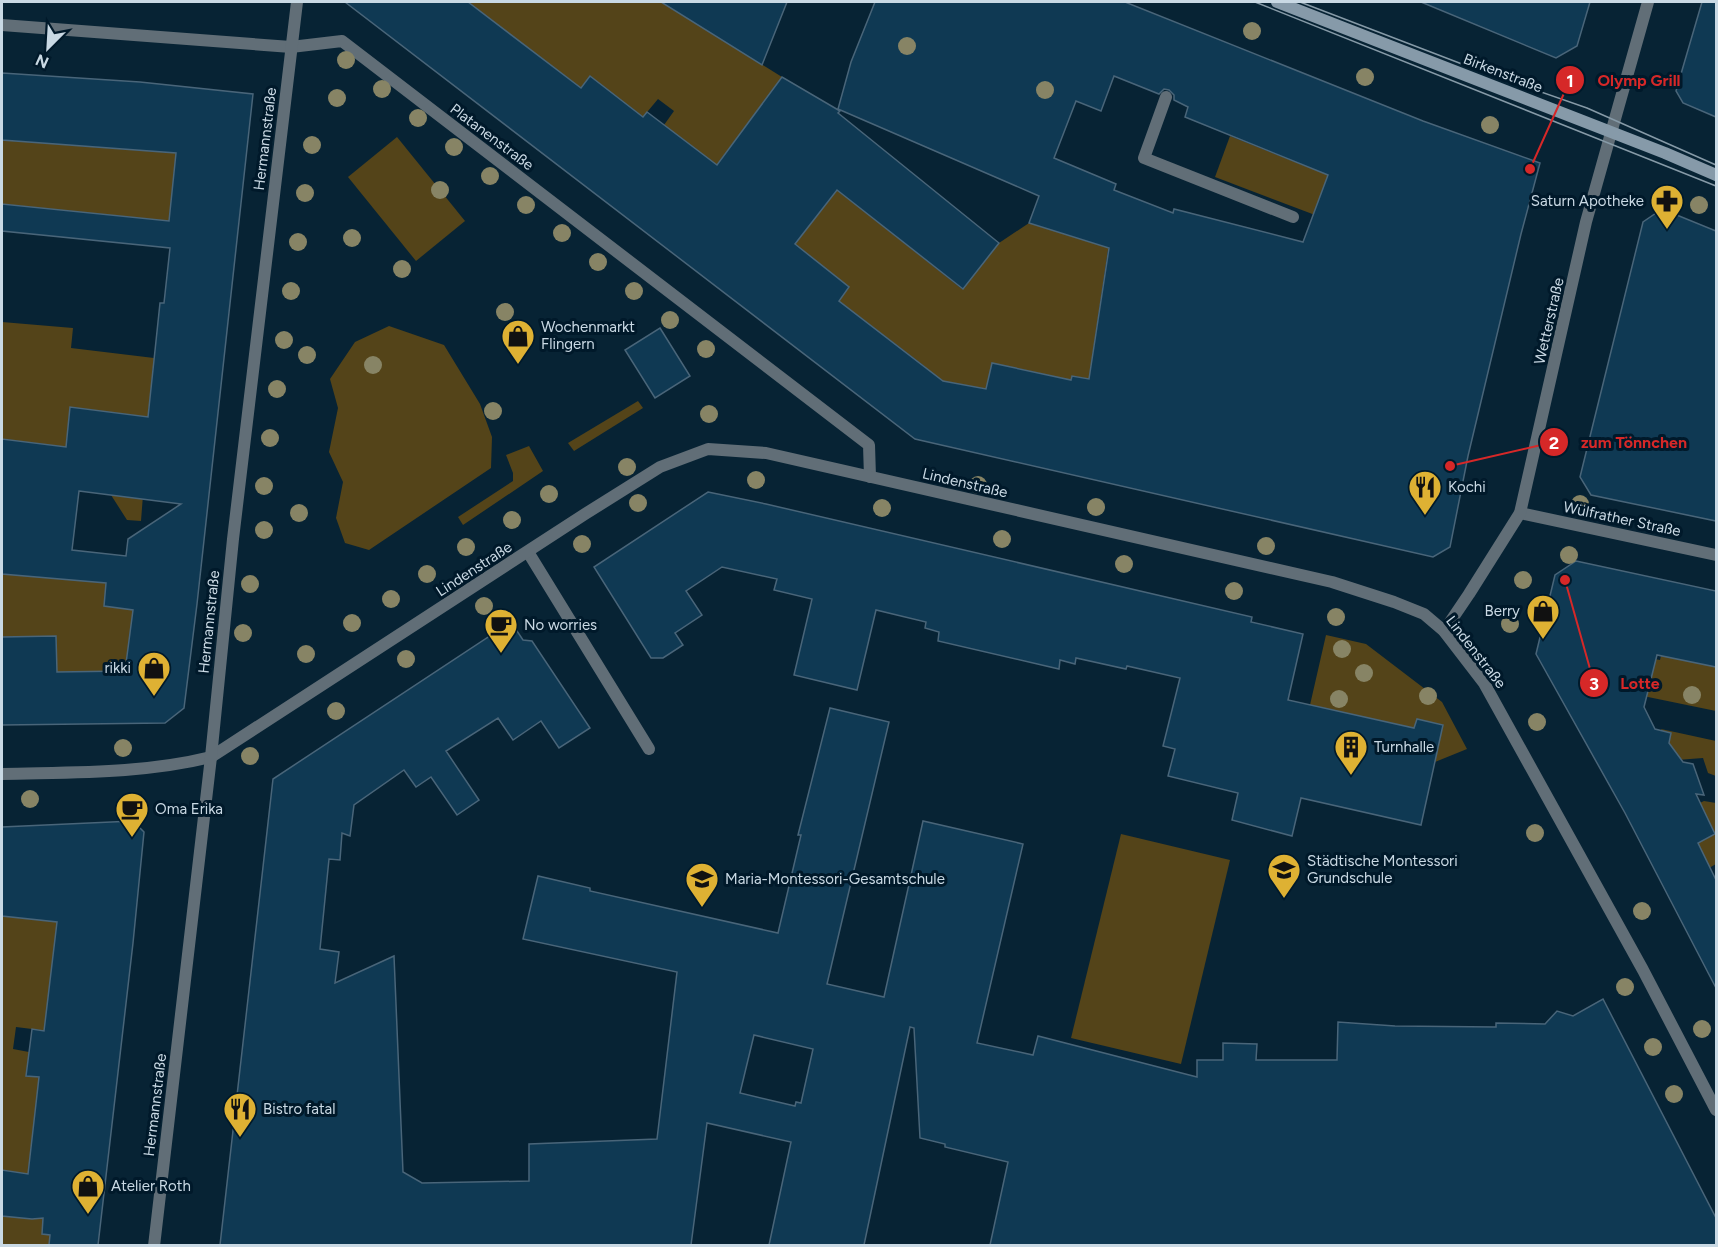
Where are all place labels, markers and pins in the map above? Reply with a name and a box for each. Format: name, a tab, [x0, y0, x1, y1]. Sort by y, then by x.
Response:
callout: Olymp Grill	[1555, 63, 1692, 97]
pharmacy icon: Saturn Apotheke	[1649, 183, 1685, 230]
place label: Saturn Apotheke	[1531, 192, 1644, 210]
shop icon: Wochenmarkt Flingern	[500, 318, 536, 365]
place label: Wochenmarkt Flingern	[541, 318, 635, 353]
callout: zum Tönnchen	[1539, 425, 1699, 459]
restaurant icon: Kochi	[1407, 469, 1443, 516]
place label: Kochi	[1448, 478, 1486, 496]
shop icon: Berry	[1525, 593, 1561, 640]
place label: Berry	[1485, 602, 1520, 620]
cafe icon: No worries	[483, 607, 519, 654]
place label: No worries	[524, 616, 597, 634]
shop icon: rikki	[136, 650, 172, 697]
place label: rikki	[104, 659, 131, 677]
callout: Lotte	[1579, 666, 1672, 700]
building icon: Turnhalle	[1333, 729, 1369, 776]
place label: Turnhalle	[1374, 738, 1434, 756]
cafe icon: Oma Erika	[114, 791, 150, 838]
place label: Oma Erika	[155, 800, 223, 818]
school or university icon: Städtische Montessori Grundschule	[1266, 852, 1302, 899]
place label: Städtische Montessori Grundschule	[1307, 852, 1458, 887]
school or university icon: Maria-Montessori-Gesamtschule	[684, 861, 720, 908]
place label: Maria-Montessori-Gesamtschule	[725, 870, 945, 888]
restaurant icon: Bistro fatal	[222, 1091, 258, 1138]
place label: Bistro fatal	[263, 1100, 336, 1118]
shop icon: Atelier Roth	[70, 1168, 106, 1215]
place label: Atelier Roth	[111, 1177, 191, 1195]

